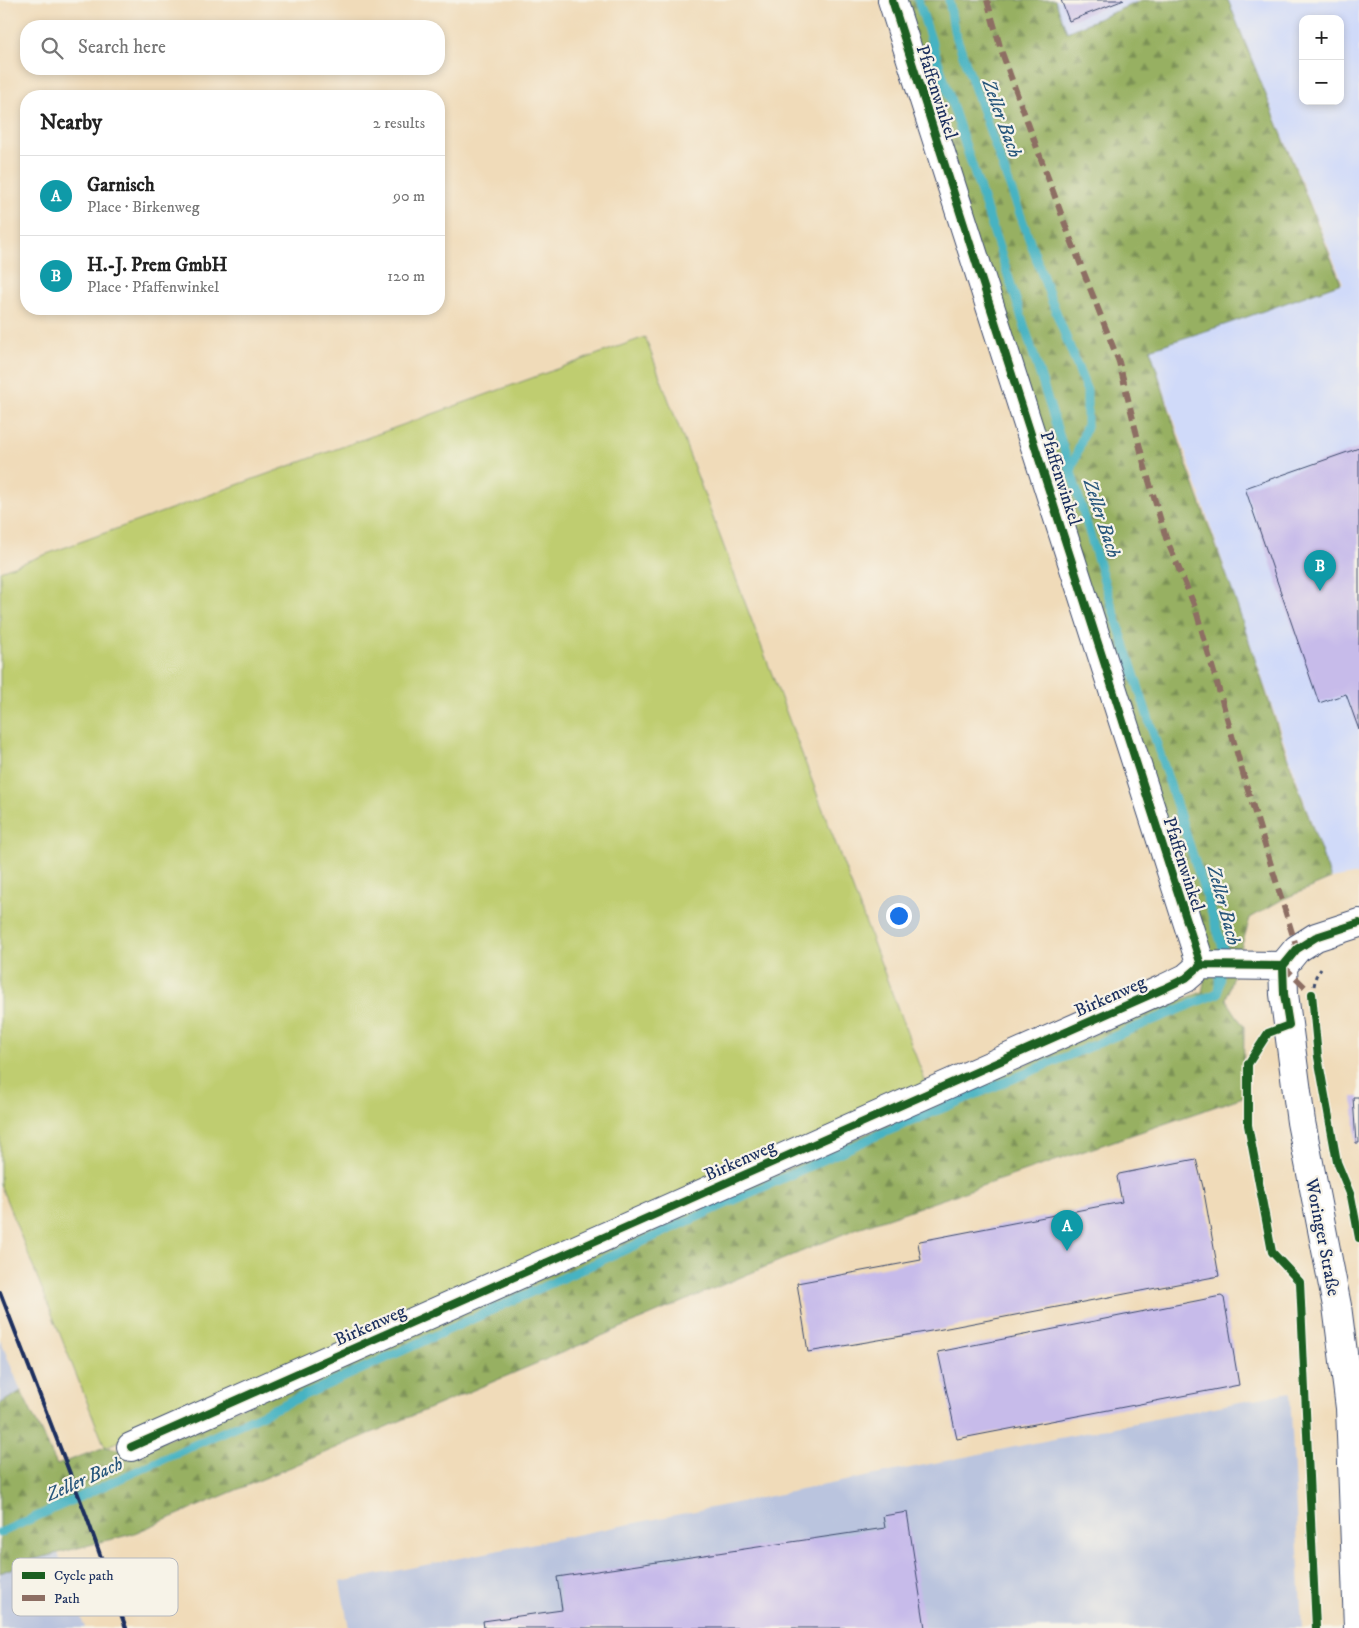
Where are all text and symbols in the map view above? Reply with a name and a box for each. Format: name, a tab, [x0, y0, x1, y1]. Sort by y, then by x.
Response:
map controls	[1299, 15, 1344, 105]
button: +	[1299, 15, 1344, 60]
search box	[20, 20, 445, 75]
icon: search	[38, 34, 66, 62]
text: Search here	[78, 36, 166, 59]
street label: Pfaffenwinkel	[910, 42, 962, 143]
button: −	[1299, 60, 1344, 105]
water label: Zeller Bach	[976, 75, 1026, 161]
text: Nearby	[40, 110, 102, 136]
text: 2 results	[373, 113, 425, 133]
text: Garnisch	[87, 174, 155, 197]
text: A	[51, 186, 61, 206]
text: 90 m	[393, 186, 425, 206]
text: Place · Birkenweg	[87, 197, 199, 217]
text: H.-J. Prem GmbH	[87, 254, 227, 277]
text: B	[51, 266, 61, 286]
text: 120 m	[387, 266, 425, 286]
text: Place · Pfaffenwinkel	[87, 277, 219, 297]
street label: Pfaffenwinkel	[1034, 428, 1086, 529]
water label: Zeller Bach	[1078, 475, 1125, 561]
pin: B	[1304, 550, 1336, 591]
street label: Pfaffenwinkel	[1157, 814, 1209, 915]
water label: Zeller Bach	[1202, 862, 1245, 948]
your location	[886, 903, 912, 929]
street label: Birkenweg	[1071, 971, 1150, 1022]
street label: Birkenweg	[701, 1135, 780, 1186]
street label: Woringer Straße	[1300, 1175, 1344, 1298]
pin: A	[1051, 1210, 1083, 1251]
street label: Birkenweg	[331, 1300, 410, 1351]
water label: Zeller Bach	[42, 1452, 127, 1507]
legend	[12, 1558, 178, 1616]
text: Cycle path	[54, 1567, 114, 1585]
text: Path	[54, 1590, 81, 1608]

